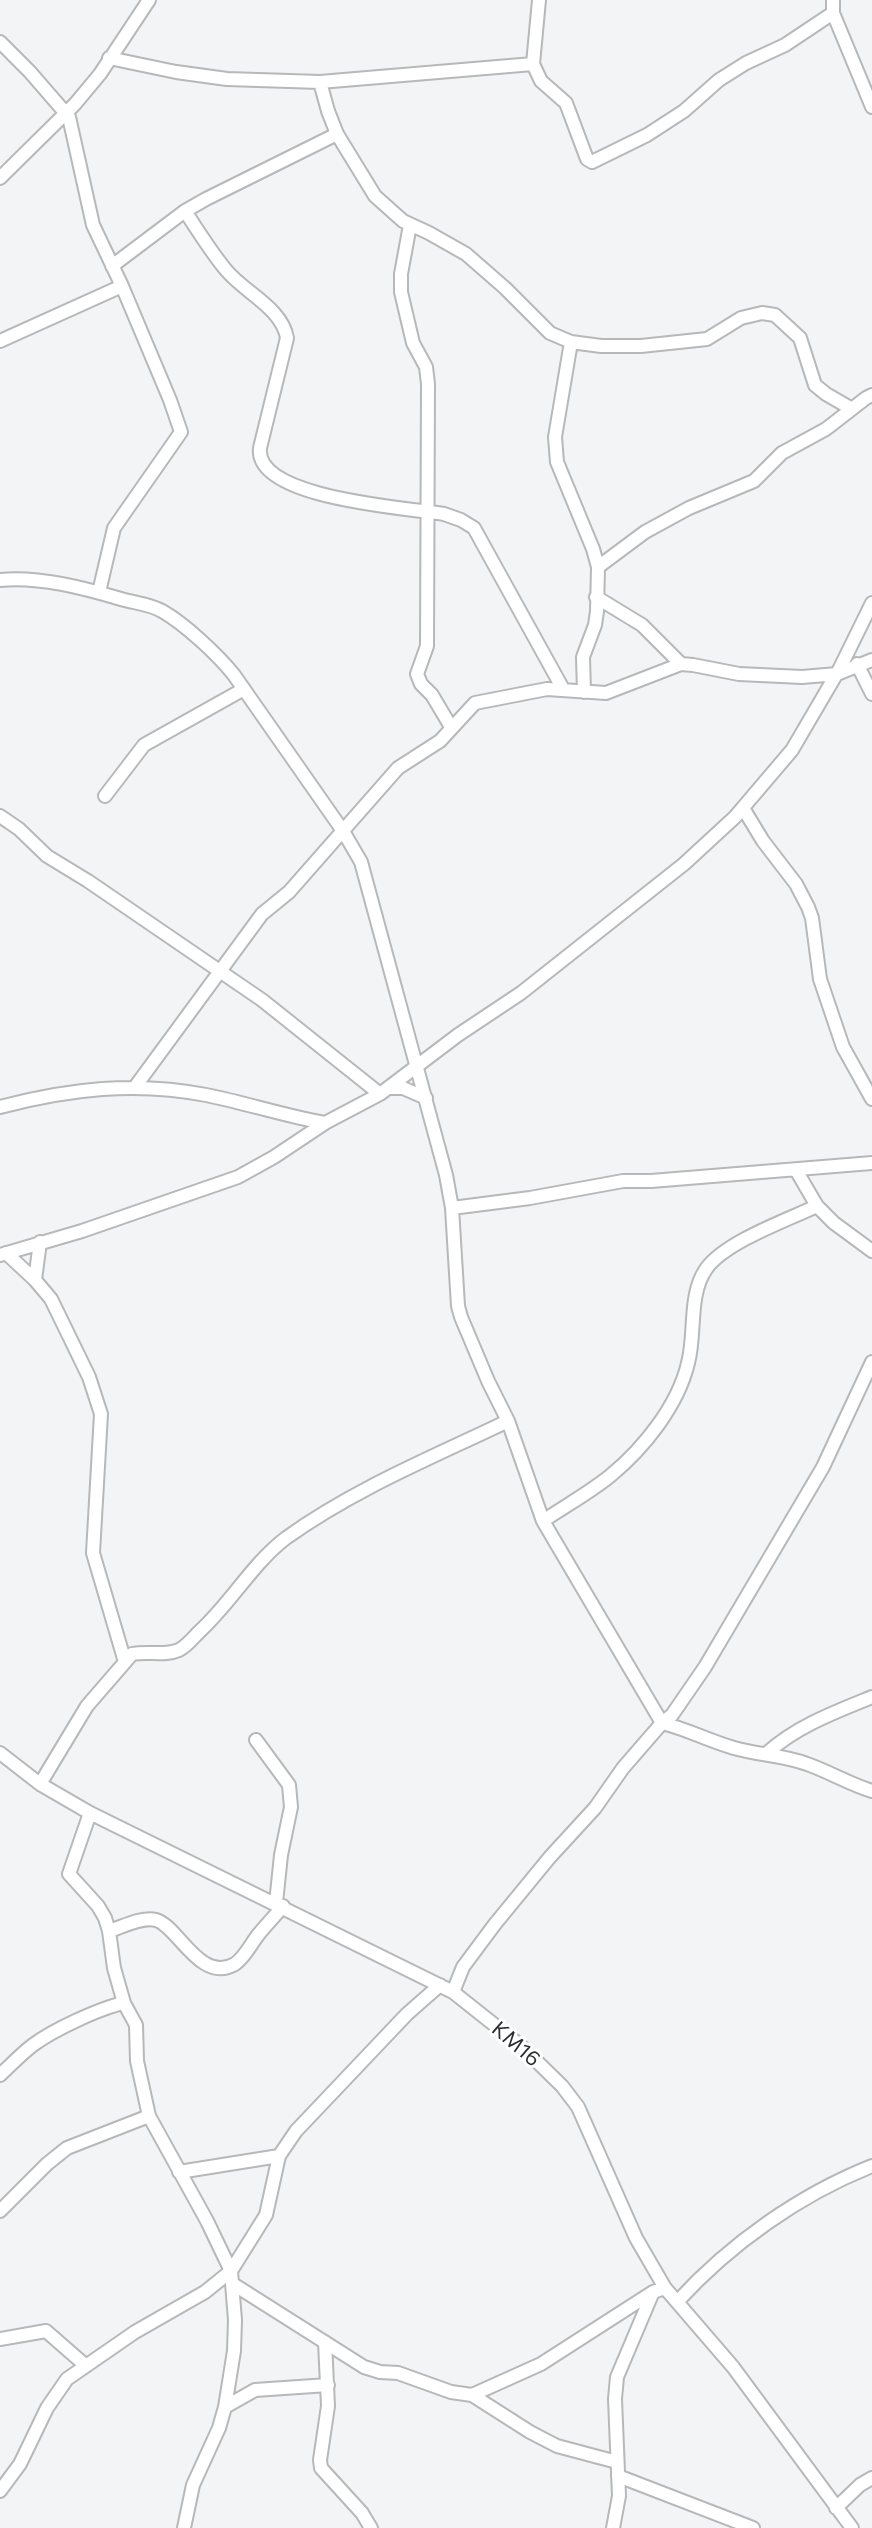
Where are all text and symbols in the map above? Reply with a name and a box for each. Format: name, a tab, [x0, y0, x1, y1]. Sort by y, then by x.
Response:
street label: KM16	[487, 2016, 545, 2072]

